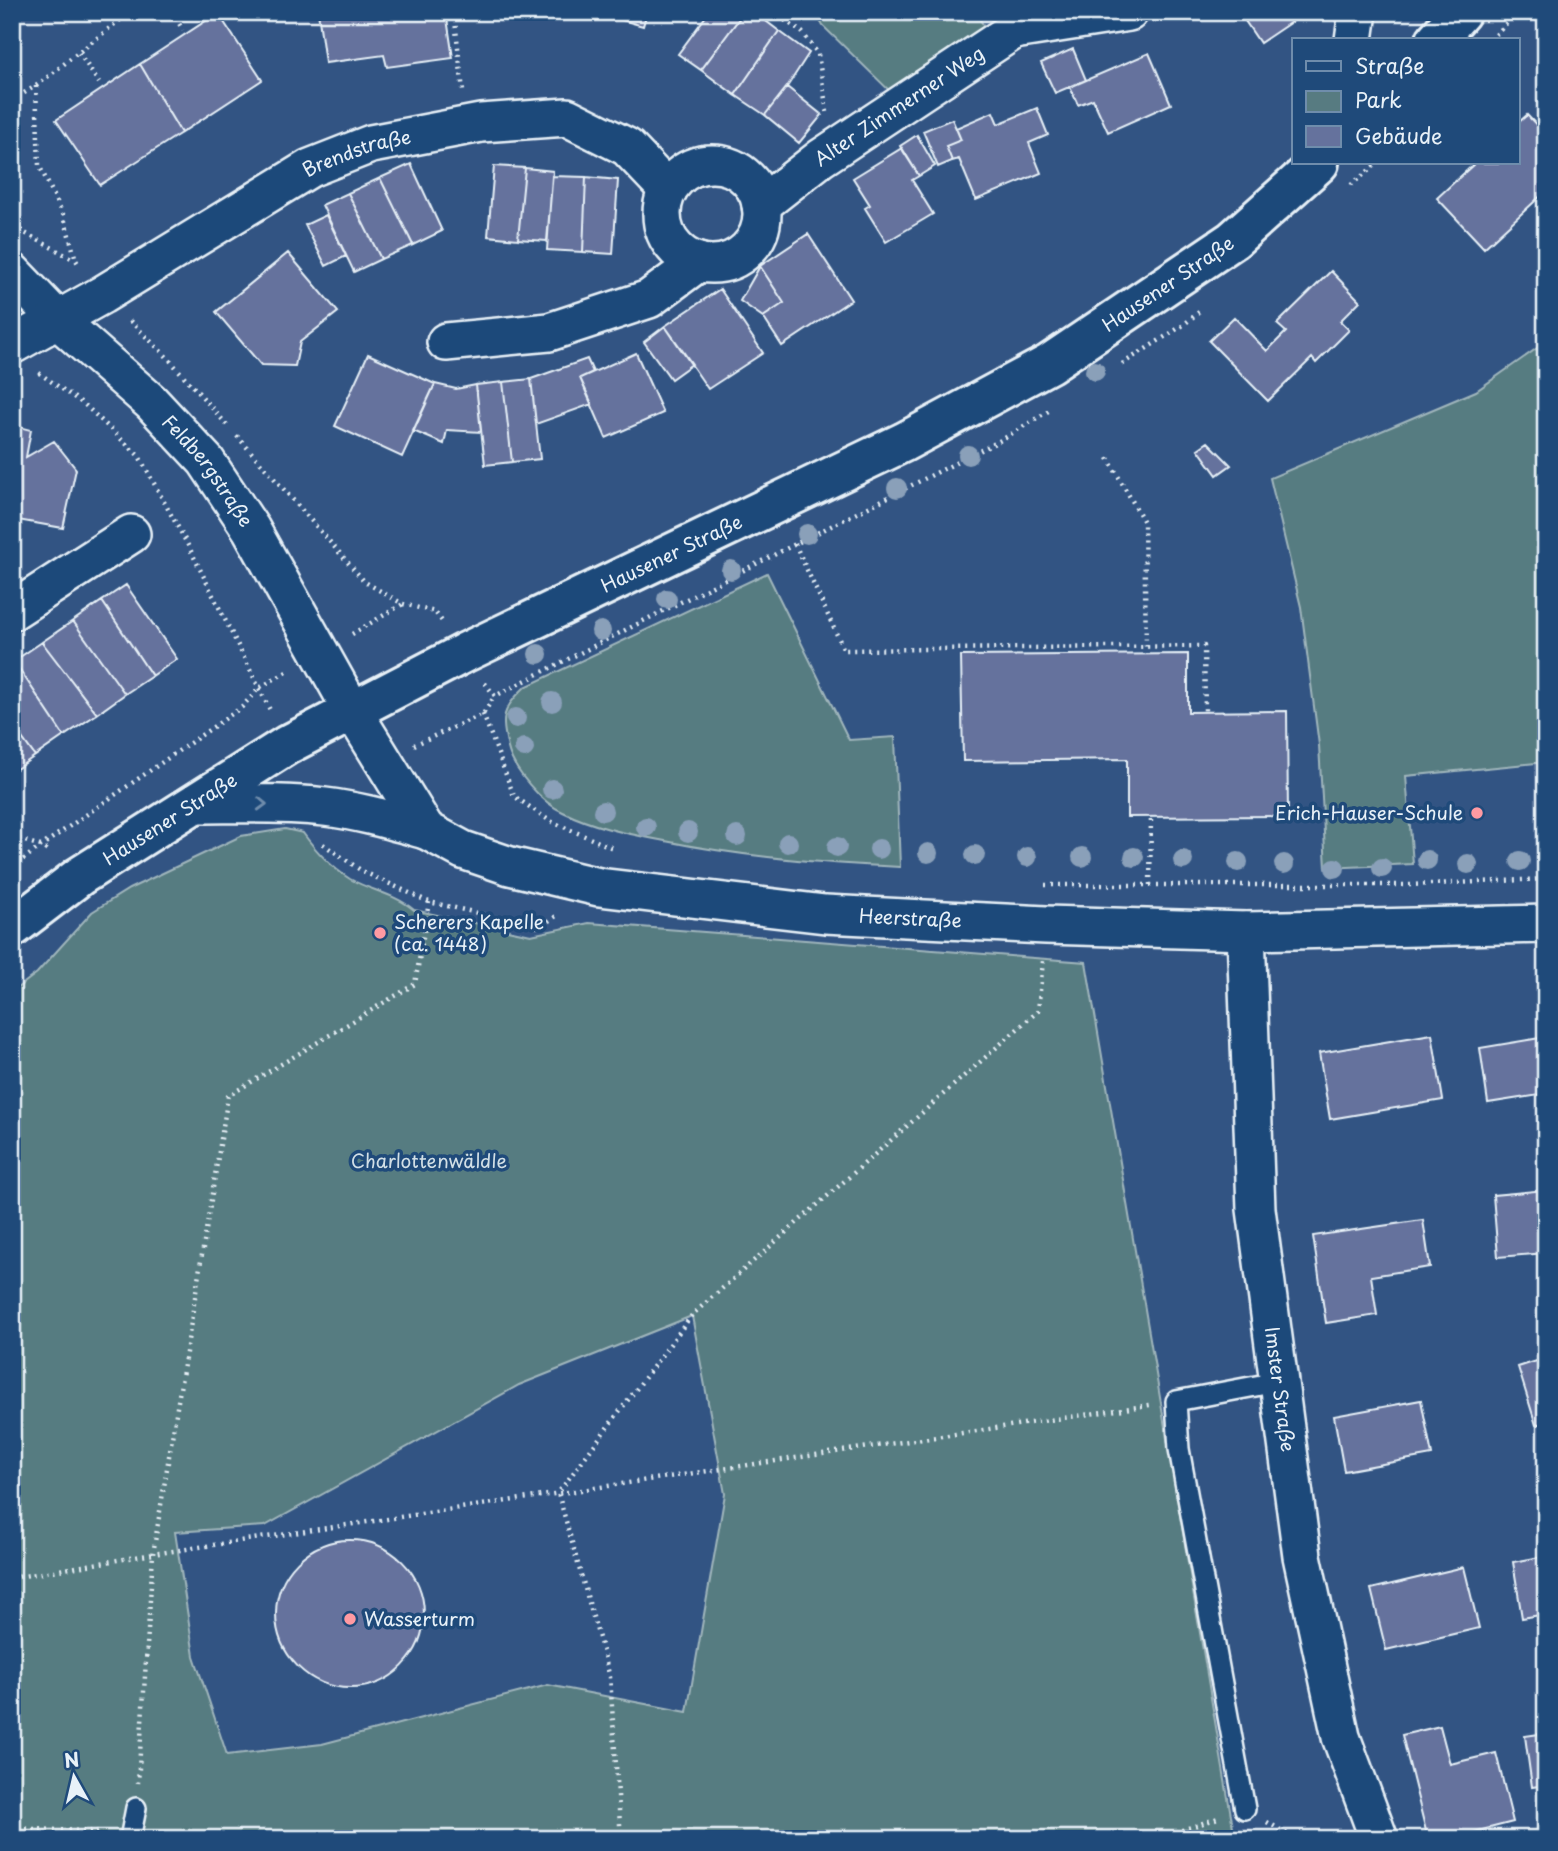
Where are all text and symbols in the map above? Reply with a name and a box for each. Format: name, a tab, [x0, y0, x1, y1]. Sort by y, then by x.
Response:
legend	[1292, 38, 1520, 164]
street label: Alter Zimmerner Weg	[808, 39, 989, 172]
text: Straße	[1355, 49, 1424, 81]
text: Park	[1355, 83, 1402, 115]
text: Gebäude	[1355, 119, 1442, 151]
street label: Brendstraße	[296, 122, 413, 183]
street label: Hausener Straße	[1096, 228, 1239, 338]
street label: Feldbergstraße	[156, 408, 261, 532]
street label: Hausener Straße	[595, 507, 746, 599]
street label: Hausener Straße	[97, 765, 242, 871]
one-way arrow	[257, 796, 268, 812]
place label: Erich-Hauser-Schule	[1275, 798, 1463, 826]
marker: Erich-Hauser-Schule	[1469, 805, 1485, 821]
street label: Heerstraße	[858, 901, 962, 934]
place label: Scherers Kapelle (ca. 1448)	[394, 907, 544, 957]
marker: Scherers Kapelle (ca. 1448)	[372, 925, 388, 941]
park label: Charlottenwäldle	[351, 1146, 507, 1174]
street label: Imster Straße	[1259, 1325, 1303, 1453]
place label: Wasserturm	[364, 1604, 475, 1632]
marker: Wasserturm	[342, 1611, 358, 1627]
north arrow	[38, 1742, 108, 1812]
text: N	[62, 1744, 81, 1774]

